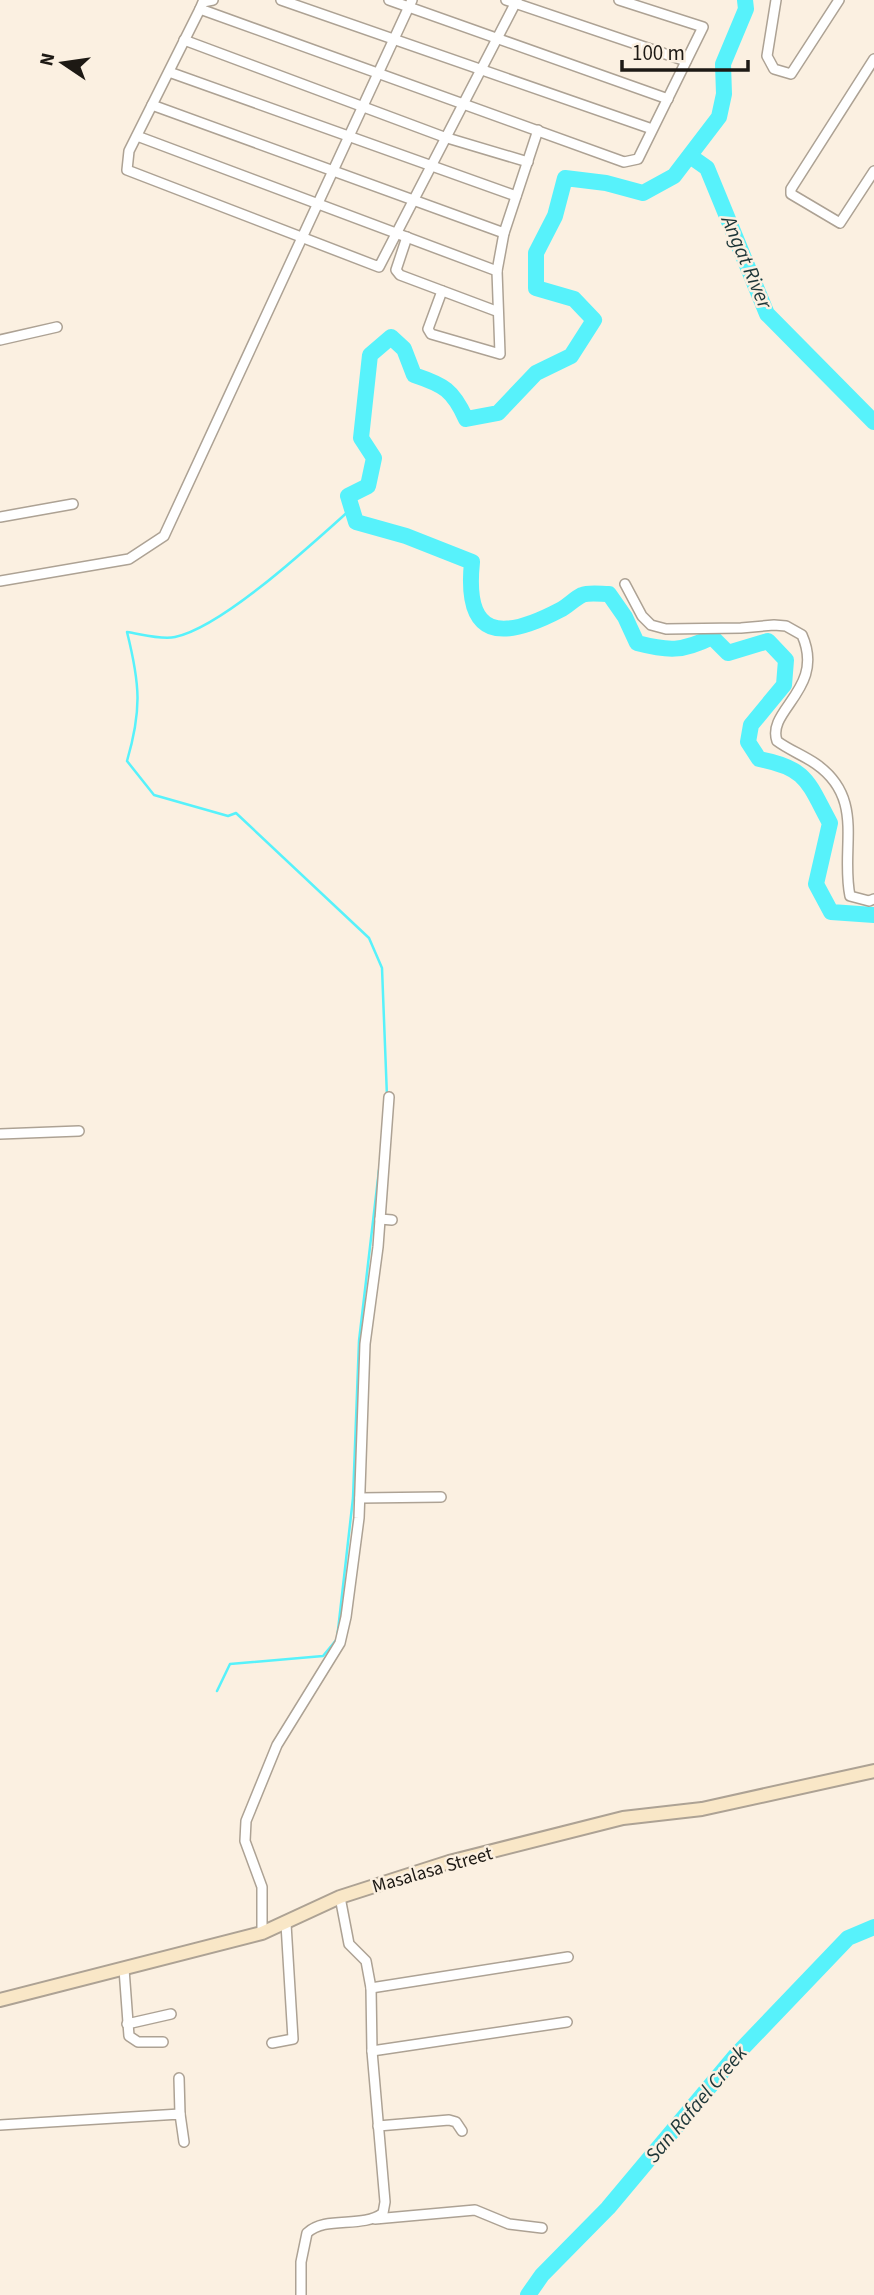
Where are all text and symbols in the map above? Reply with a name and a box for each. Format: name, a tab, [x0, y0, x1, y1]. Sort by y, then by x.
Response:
north arrow	[28, 28, 98, 98]
scale bar	[622, 28, 748, 72]
text: 100 m	[632, 38, 685, 68]
text: N	[33, 50, 62, 69]
water label: Angat River	[713, 209, 780, 314]
street label: Masalasa Street	[369, 1840, 496, 1901]
water label: San Rafael Creek	[638, 2038, 755, 2169]

